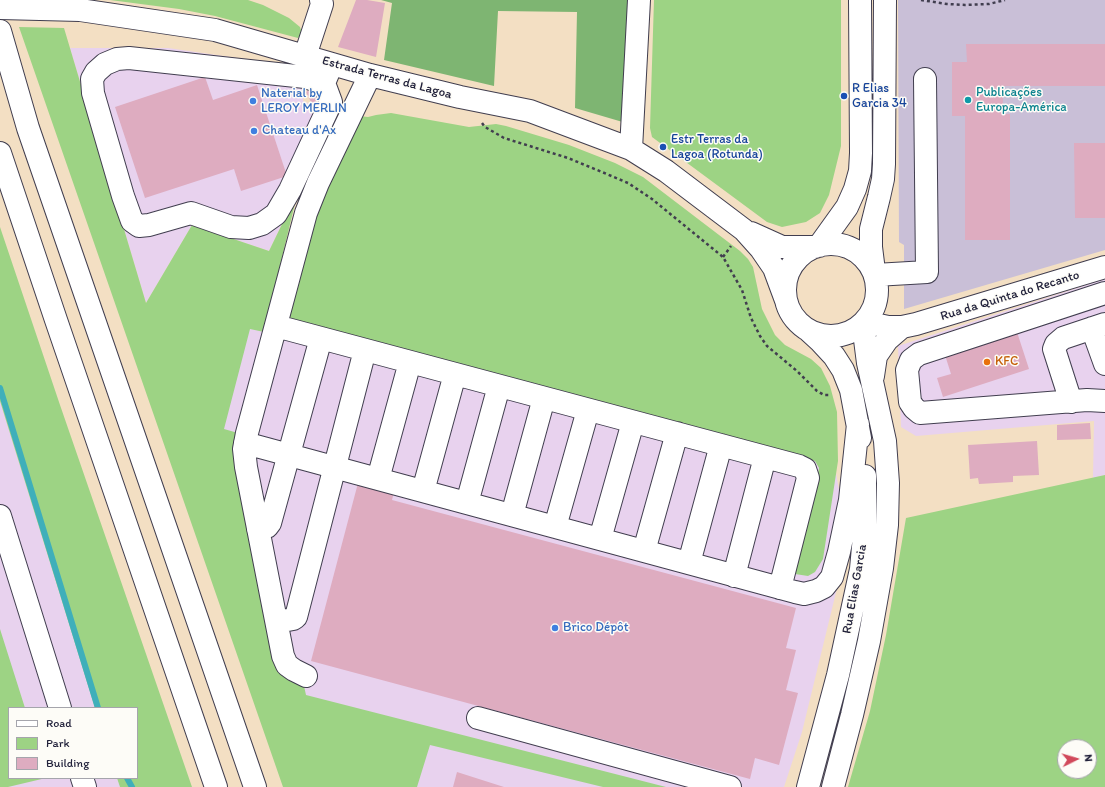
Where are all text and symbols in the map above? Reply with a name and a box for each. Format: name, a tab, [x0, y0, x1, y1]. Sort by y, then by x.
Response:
street label: Estrada Terras da Lagoa	[320, 53, 454, 103]
place label: R Elias Garcia 34	[852, 81, 907, 112]
place label: Publicações Europa-América	[976, 85, 1067, 116]
place label: Naterial by LEROY MERLIN	[261, 86, 347, 117]
marker: R Elias Garcia 34	[839, 91, 849, 101]
marker: Publicações Europa-América	[963, 95, 973, 105]
marker: Naterial by LEROY MERLIN	[248, 96, 258, 106]
place label: Chateau d'Ax	[262, 123, 336, 139]
marker: Chateau d'Ax	[249, 126, 259, 136]
place label: Estr Terras da Lagoa (Rotunda)	[671, 132, 763, 163]
marker: Estr Terras da Lagoa (Rotunda)	[658, 142, 668, 152]
street label: Rua da Quinta do Recanto	[939, 267, 1081, 325]
place label: KFC	[995, 354, 1018, 370]
marker: KFC	[982, 357, 992, 367]
street label: Rua Elias Garcia	[839, 543, 871, 635]
place label: Brico Dépôt	[563, 620, 629, 636]
marker: Brico Dépôt	[550, 623, 560, 633]
legend	[8, 707, 138, 779]
text: Road	[46, 716, 72, 730]
text: Park	[46, 736, 70, 750]
north arrow	[1057, 739, 1097, 779]
text: N	[1082, 754, 1095, 762]
text: Building	[46, 756, 89, 770]

